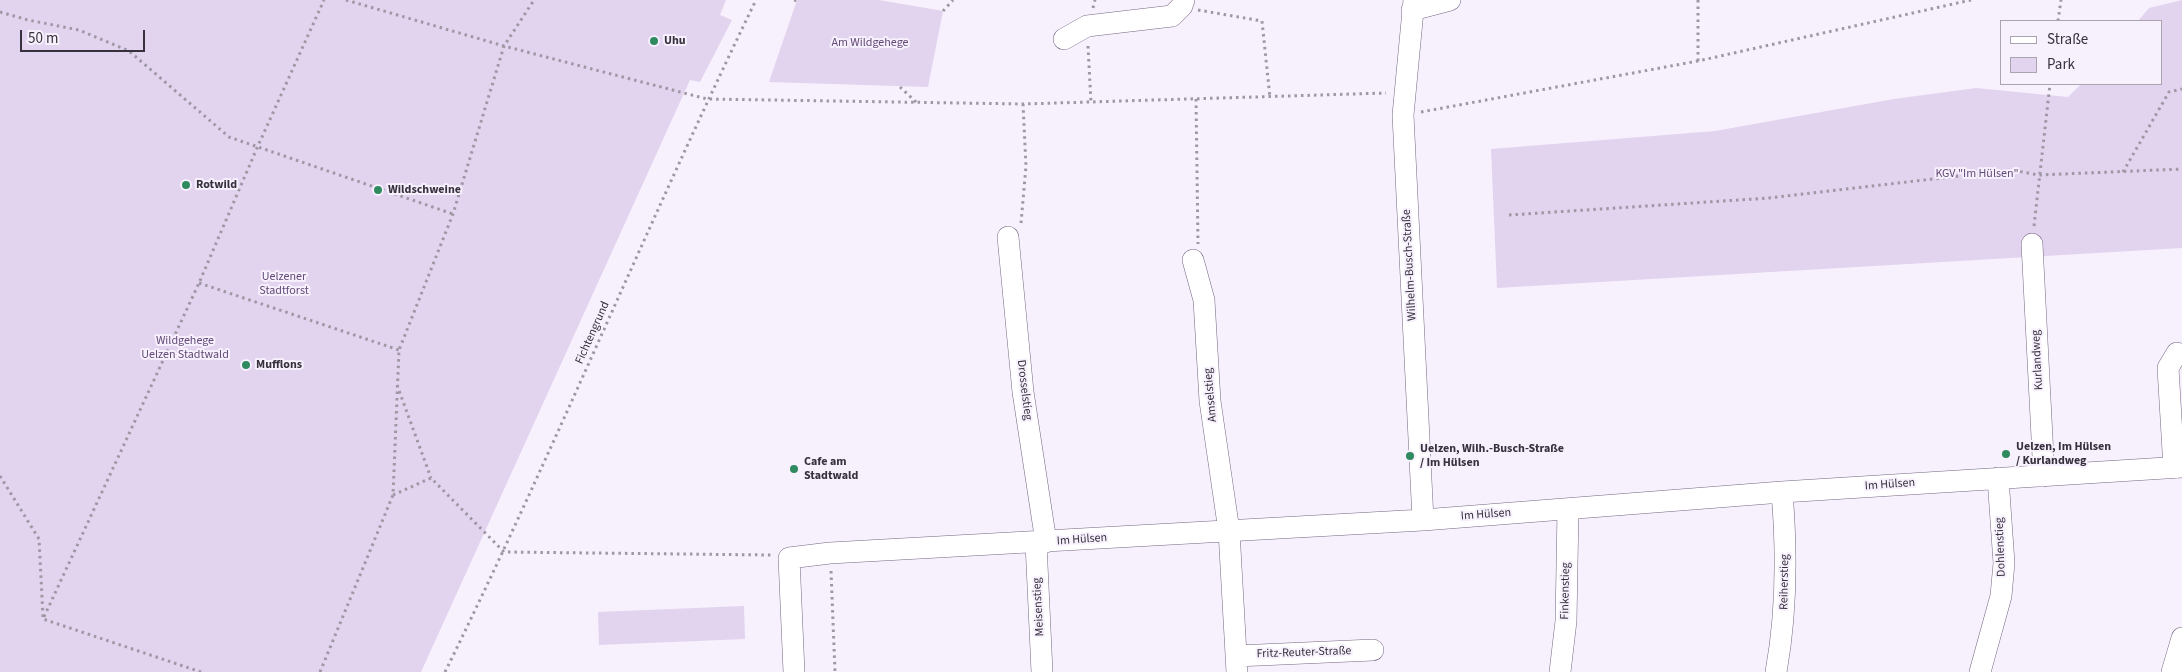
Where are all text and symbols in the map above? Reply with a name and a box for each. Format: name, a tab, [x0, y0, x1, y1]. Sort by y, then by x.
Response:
scale bar	[22, 20, 148, 52]
legend	[2000, 20, 2162, 85]
text: 50 m	[28, 28, 58, 49]
text: Straße	[2047, 29, 2088, 50]
place label: Uhu	[664, 34, 686, 48]
marker: Uhu	[648, 35, 660, 47]
park label: Am Wildgehege	[832, 36, 908, 50]
text: Park	[2047, 54, 2075, 75]
park label: KGV "Im Hülsen"	[1935, 167, 2019, 181]
place label: Rotwild	[196, 178, 237, 192]
marker: Rotwild	[180, 179, 192, 191]
place label: Wildschweine	[388, 183, 461, 197]
marker: Wildschweine	[372, 184, 384, 196]
street label: Wilhelm-Busch-Straße	[1400, 209, 1420, 321]
park label: Uelzener Stadtforst	[259, 270, 309, 298]
street label: Fichtengrund	[573, 299, 613, 367]
street label: Kurlandweg	[2029, 330, 2047, 390]
park label: Wildgehege Uelzen Stadtwald	[141, 334, 229, 362]
place label: Mufflons	[256, 358, 302, 372]
marker: Mufflons	[240, 359, 252, 371]
street label: Drosselstieg	[1013, 359, 1035, 421]
street label: Amselstieg	[1201, 367, 1221, 423]
place label: Uelzen, Im Hülsen / Kurlandweg	[2016, 440, 2111, 468]
place label: Uelzen, Wilh.-Busch-Straße / Im Hülsen	[1420, 442, 1564, 470]
marker: Uelzen, Im Hülsen / Kurlandweg	[2000, 448, 2012, 460]
marker: Uelzen, Wilh.-Busch-Straße / Im Hülsen	[1404, 450, 1416, 462]
place label: Cafe am Stadtwald	[804, 455, 858, 483]
marker: Cafe am Stadtwald	[788, 463, 800, 475]
street label: Im Hülsen	[1864, 476, 1916, 494]
street label: Im Hülsen	[1460, 506, 1512, 524]
street label: Dohlenstieg	[1993, 517, 2009, 577]
street label: Im Hülsen	[1056, 531, 1108, 549]
street label: Reiherstieg	[1777, 554, 1793, 610]
street label: Finkenstieg	[1558, 562, 1574, 620]
street label: Meisenstieg	[1030, 577, 1048, 637]
street label: Fritz-Reuter-Straße	[1256, 644, 1352, 662]

